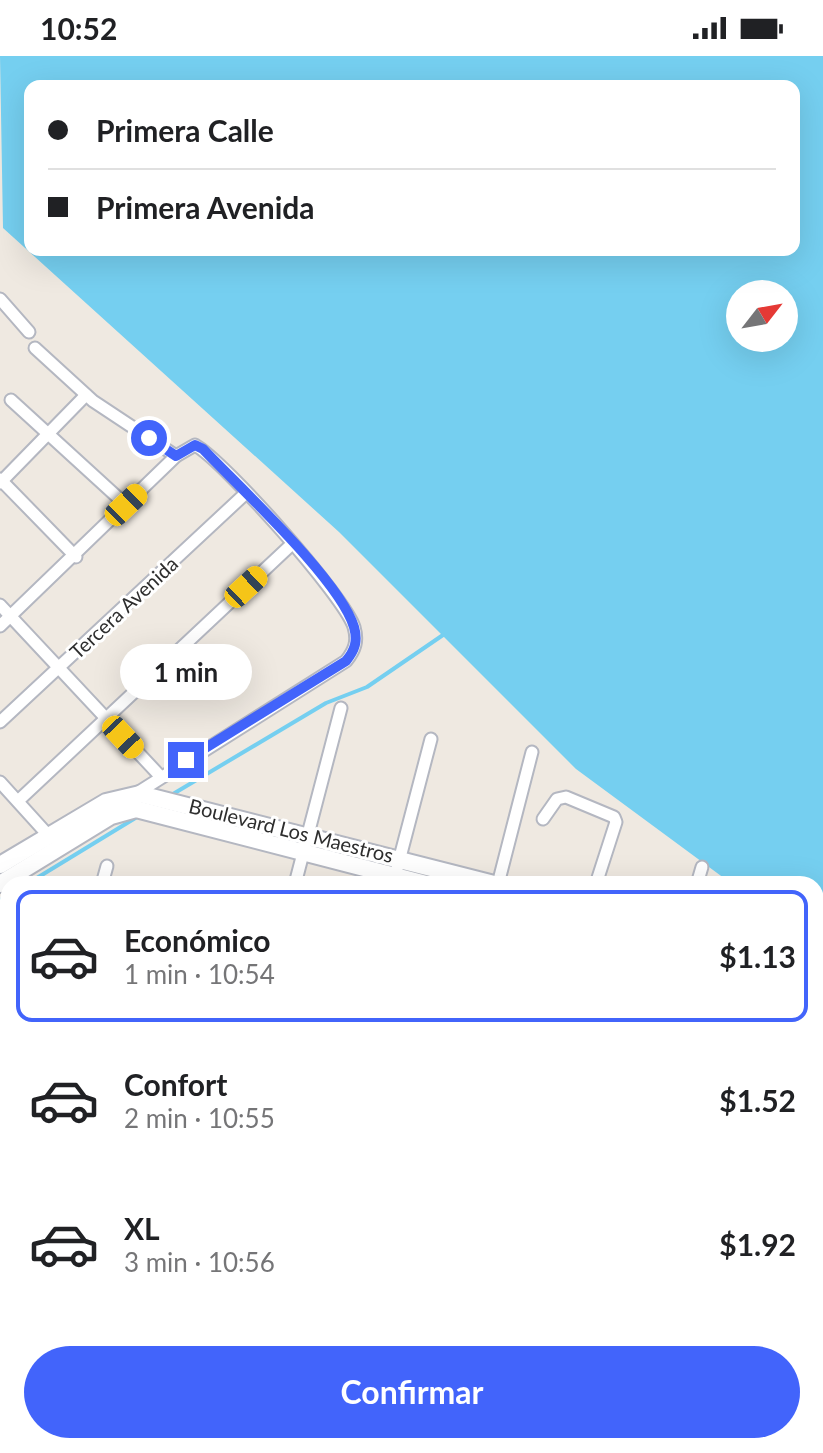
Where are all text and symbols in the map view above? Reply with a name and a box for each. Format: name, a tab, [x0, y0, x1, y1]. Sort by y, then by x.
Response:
text: 10:52	[40, 10, 117, 46]
text: Primera Calle	[96, 112, 274, 148]
text: Primera Avenida	[96, 189, 315, 225]
north arrow	[726, 280, 798, 352]
map controls	[726, 280, 798, 352]
route start	[131, 420, 167, 456]
car	[100, 480, 152, 530]
street label: Tercera Avenida	[64, 551, 182, 663]
car	[220, 562, 272, 612]
callout: 1 min	[120, 644, 252, 700]
text: 1 min	[154, 656, 218, 688]
car	[98, 711, 148, 763]
route end	[168, 742, 204, 778]
street label: Boulevard Los Maestros	[187, 793, 396, 867]
icon: car	[28, 920, 100, 992]
text: Económico	[124, 922, 270, 958]
text: $1.13	[719, 938, 796, 974]
text: 1 min · 10:54	[124, 958, 275, 990]
icon: car	[28, 1064, 100, 1136]
text: Confort	[124, 1066, 227, 1102]
text: $1.52	[719, 1082, 796, 1118]
text: 2 min · 10:55	[124, 1102, 275, 1134]
icon: car	[28, 1208, 100, 1280]
text: XL	[124, 1210, 160, 1246]
text: $1.92	[719, 1226, 796, 1262]
text: 3 min · 10:56	[124, 1246, 275, 1278]
button: Confirmar	[24, 1346, 800, 1438]

